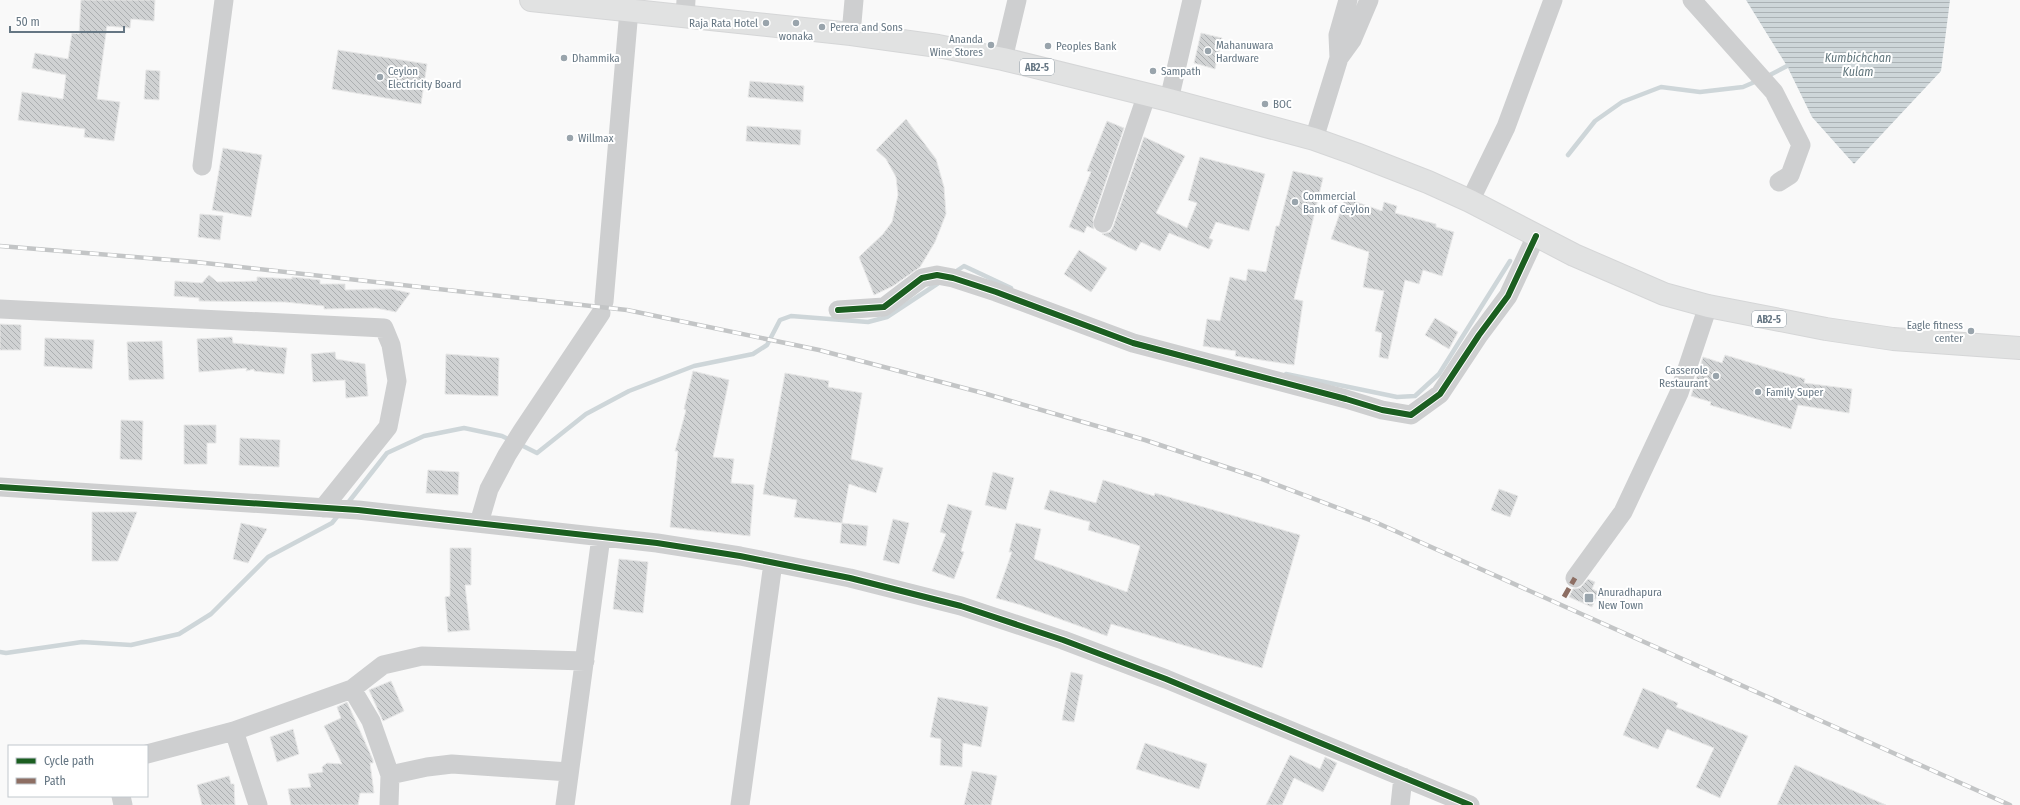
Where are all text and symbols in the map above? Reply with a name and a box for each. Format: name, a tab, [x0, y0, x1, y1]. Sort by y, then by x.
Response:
scale bar	[10, 8, 124, 34]
text: 50 m	[16, 15, 40, 29]
place label: Raja Rata Hotel	[689, 17, 758, 30]
marker: Raja Rata Hotel	[761, 18, 771, 28]
marker: wonaka	[791, 18, 801, 28]
place label: Perera and Sons	[830, 21, 903, 34]
marker: Perera and Sons	[817, 22, 827, 32]
place label: wonaka	[779, 30, 813, 43]
place label: Ananda Wine Stores	[930, 33, 983, 59]
place label: Mahanuwara Hardware	[1216, 39, 1273, 65]
marker: Ananda Wine Stores	[986, 40, 996, 50]
place label: Peoples Bank	[1056, 40, 1117, 53]
marker: Peoples Bank	[1043, 41, 1053, 51]
marker: Mahanuwara Hardware	[1203, 46, 1213, 56]
water label: Kumbichchan Kulam	[1825, 51, 1891, 79]
place label: Dhammika	[572, 52, 620, 65]
marker: Dhammika	[559, 53, 569, 63]
road number: AB2-5	[1020, 59, 1054, 75]
place label: Ceylon Electricity Board	[388, 65, 461, 91]
place label: Sampath	[1161, 65, 1201, 78]
marker: Sampath	[1148, 66, 1158, 76]
marker: Ceylon Electricity Board	[375, 72, 385, 82]
place label: BOC	[1273, 98, 1292, 111]
marker: BOC	[1260, 99, 1270, 109]
place label: Willmax	[578, 132, 614, 145]
marker: Willmax	[565, 133, 575, 143]
place label: Commercial Bank of Ceylon	[1303, 190, 1370, 216]
marker: Commercial Bank of Ceylon	[1290, 197, 1300, 207]
road number: AB2-5	[1752, 311, 1786, 327]
place label: Eagle fitness center	[1907, 319, 1963, 345]
marker: Eagle fitness center	[1966, 326, 1976, 336]
place label: Casserole Restaurant	[1659, 364, 1708, 390]
marker: Casserole Restaurant	[1711, 371, 1721, 381]
place label: Family Super	[1766, 386, 1824, 399]
marker: Family Super	[1753, 387, 1763, 397]
place label: Anuradhapura New Town	[1598, 586, 1662, 612]
marker: Anuradhapura New Town	[1583, 592, 1595, 604]
legend	[8, 745, 148, 797]
text: Cycle path	[44, 754, 94, 768]
text: Path	[44, 774, 66, 788]

